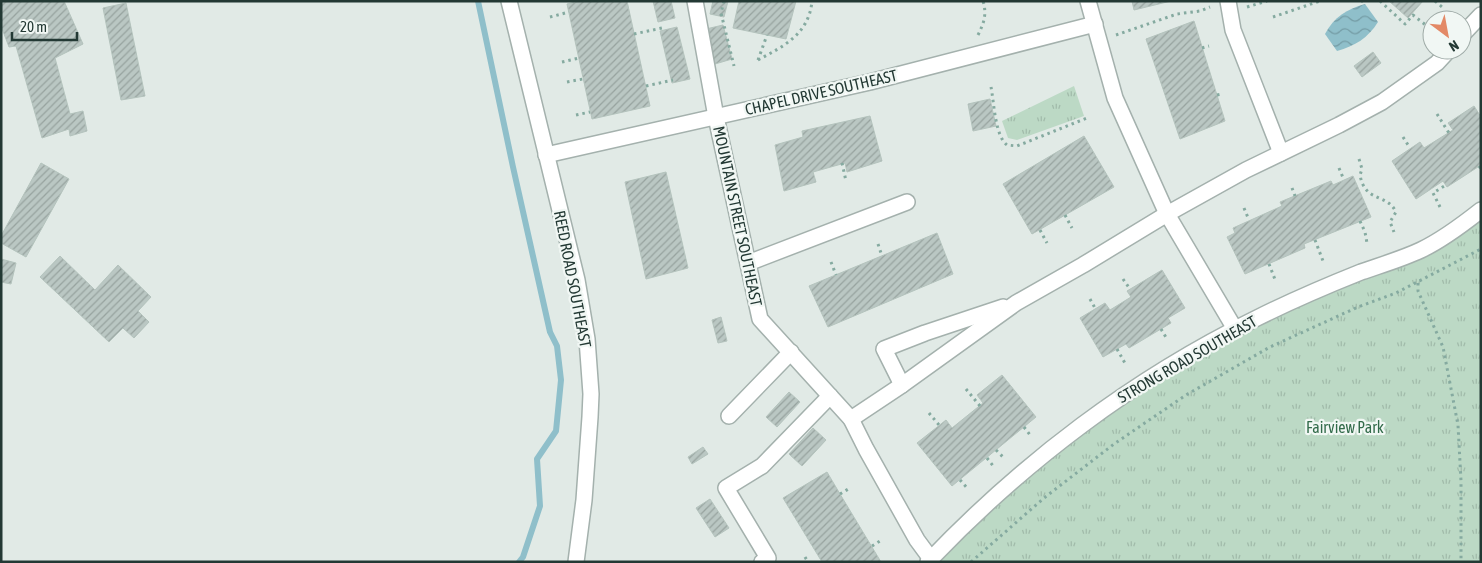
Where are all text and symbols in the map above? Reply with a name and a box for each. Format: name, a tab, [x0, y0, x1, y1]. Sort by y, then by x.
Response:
scale bar	[12, 10, 78, 42]
north arrow	[1422, 10, 1472, 60]
text: 20 m	[20, 18, 47, 35]
text: N	[1446, 37, 1462, 55]
street label: CHAPEL DRIVE SOUTHEAST	[743, 66, 899, 118]
street label: MOUNTAIN STREET SOUTHEAST	[710, 124, 766, 308]
street label: REED ROAD SOUTHEAST	[551, 209, 595, 349]
street label: STRONG ROAD SOUTHEAST	[1114, 312, 1260, 406]
park label: Fairview Park	[1306, 418, 1384, 436]

